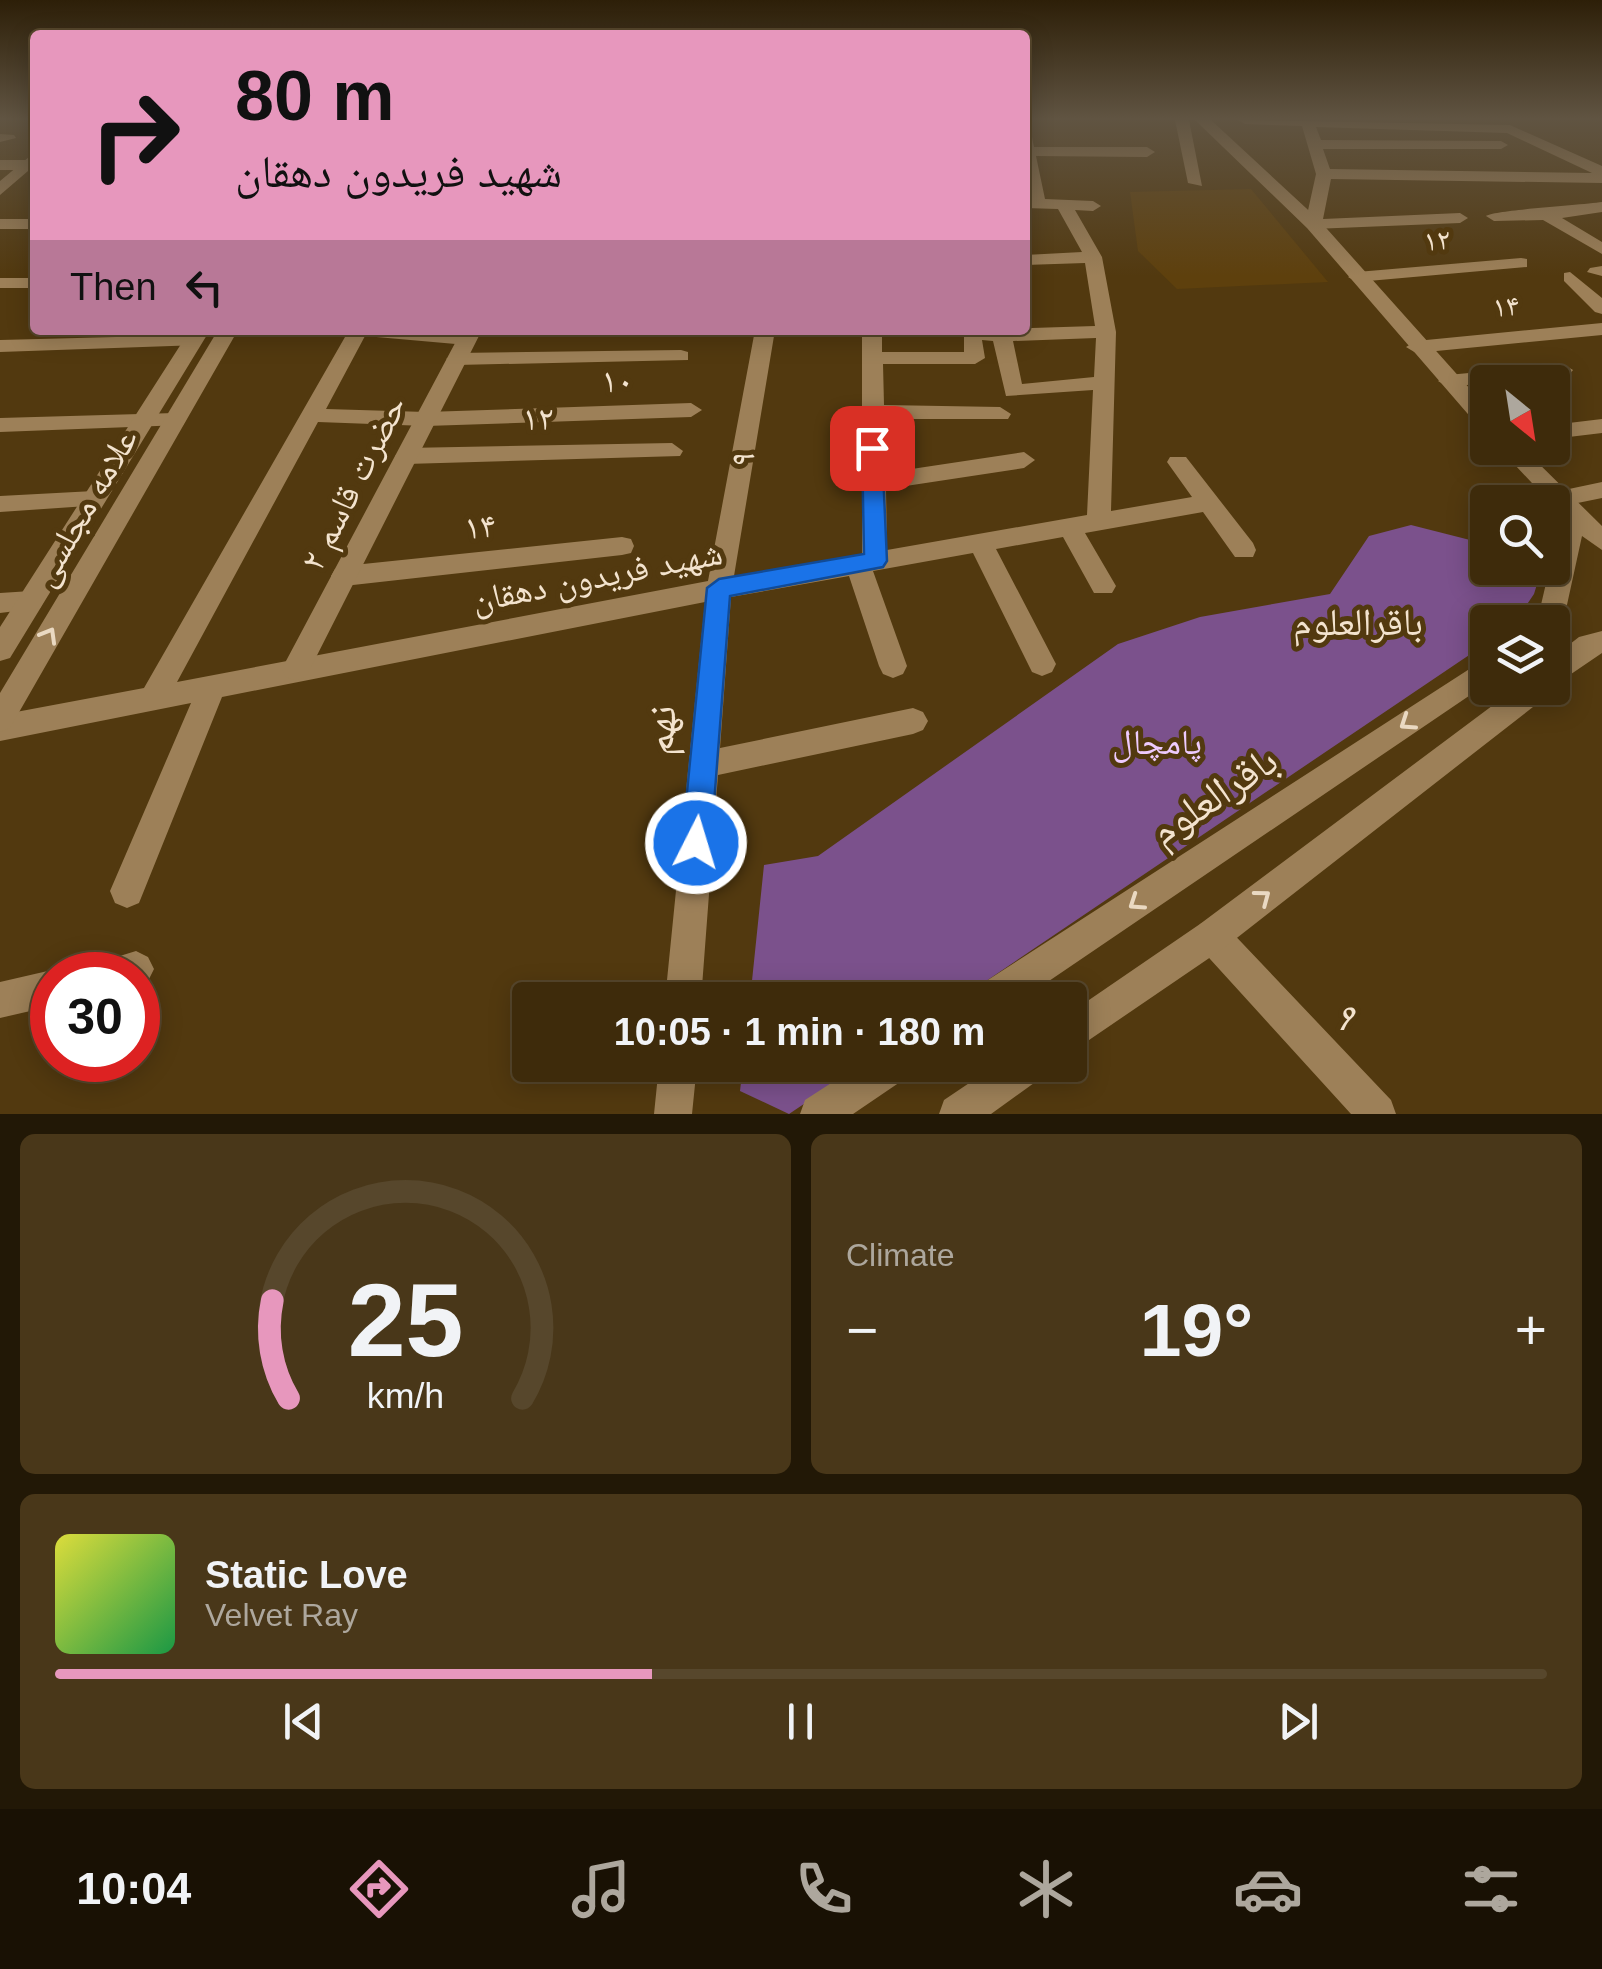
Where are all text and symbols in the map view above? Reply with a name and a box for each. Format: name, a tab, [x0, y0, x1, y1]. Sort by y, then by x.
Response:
text: 80 m	[235, 57, 395, 135]
icon: right	[70, 70, 200, 200]
text: شهید فریدون دهقان	[235, 146, 562, 197]
street label: ۱۲	[1422, 222, 1452, 257]
icon: left	[177, 260, 232, 315]
text: Then	[70, 266, 157, 308]
street label: ۱۴	[1491, 288, 1521, 323]
street label: ۱۰	[601, 359, 633, 400]
north arrow	[1470, 365, 1570, 465]
map controls	[1470, 365, 1570, 705]
street label: ۲ حضرت قاسم	[292, 389, 417, 578]
street label: ۱۲	[522, 398, 554, 437]
pin	[830, 406, 915, 491]
street label: علامه مجلسی	[23, 421, 146, 594]
icon: arrive	[845, 421, 900, 476]
street label: ۹	[721, 448, 762, 470]
button: search	[1470, 485, 1570, 585]
street label: ۱۴	[462, 504, 498, 547]
street label: شهید فریدون دهقان	[468, 532, 726, 621]
district label: باقرالعلوم	[1293, 601, 1423, 647]
button: layers	[1470, 605, 1570, 705]
one-way arrow	[37, 628, 56, 646]
street label: نهم	[634, 703, 689, 757]
one-way arrow	[1400, 711, 1418, 730]
park label: پامچال	[1112, 722, 1202, 763]
street label: باقرالعلوم	[1141, 736, 1289, 859]
position arrow	[644, 791, 748, 895]
one-way arrow	[1129, 891, 1148, 909]
one-way arrow	[1252, 892, 1270, 909]
speed limit sign: 30	[30, 952, 160, 1082]
street label: ۹	[1324, 993, 1371, 1039]
text: 10:05 · 1 min · 180 m	[614, 1011, 985, 1053]
text: Climate	[846, 1237, 954, 1273]
text: 25	[348, 1262, 463, 1378]
text: 19°	[1140, 1288, 1253, 1372]
text: −	[846, 1299, 878, 1361]
text: +	[1515, 1299, 1547, 1361]
text: km/h	[367, 1376, 444, 1416]
text: Static Love	[205, 1554, 408, 1596]
text: Velvet Ray	[205, 1597, 358, 1633]
icon: previous	[276, 1694, 331, 1749]
icon: pause	[773, 1694, 828, 1749]
icon: next	[1271, 1694, 1326, 1749]
icon: directions	[344, 1854, 414, 1924]
icon: music	[566, 1854, 636, 1924]
icon: phone	[789, 1854, 859, 1924]
icon: climate	[1011, 1854, 1081, 1924]
icon: car	[1233, 1854, 1303, 1924]
icon: filters	[1456, 1854, 1526, 1924]
text: 10:04	[76, 1863, 191, 1914]

